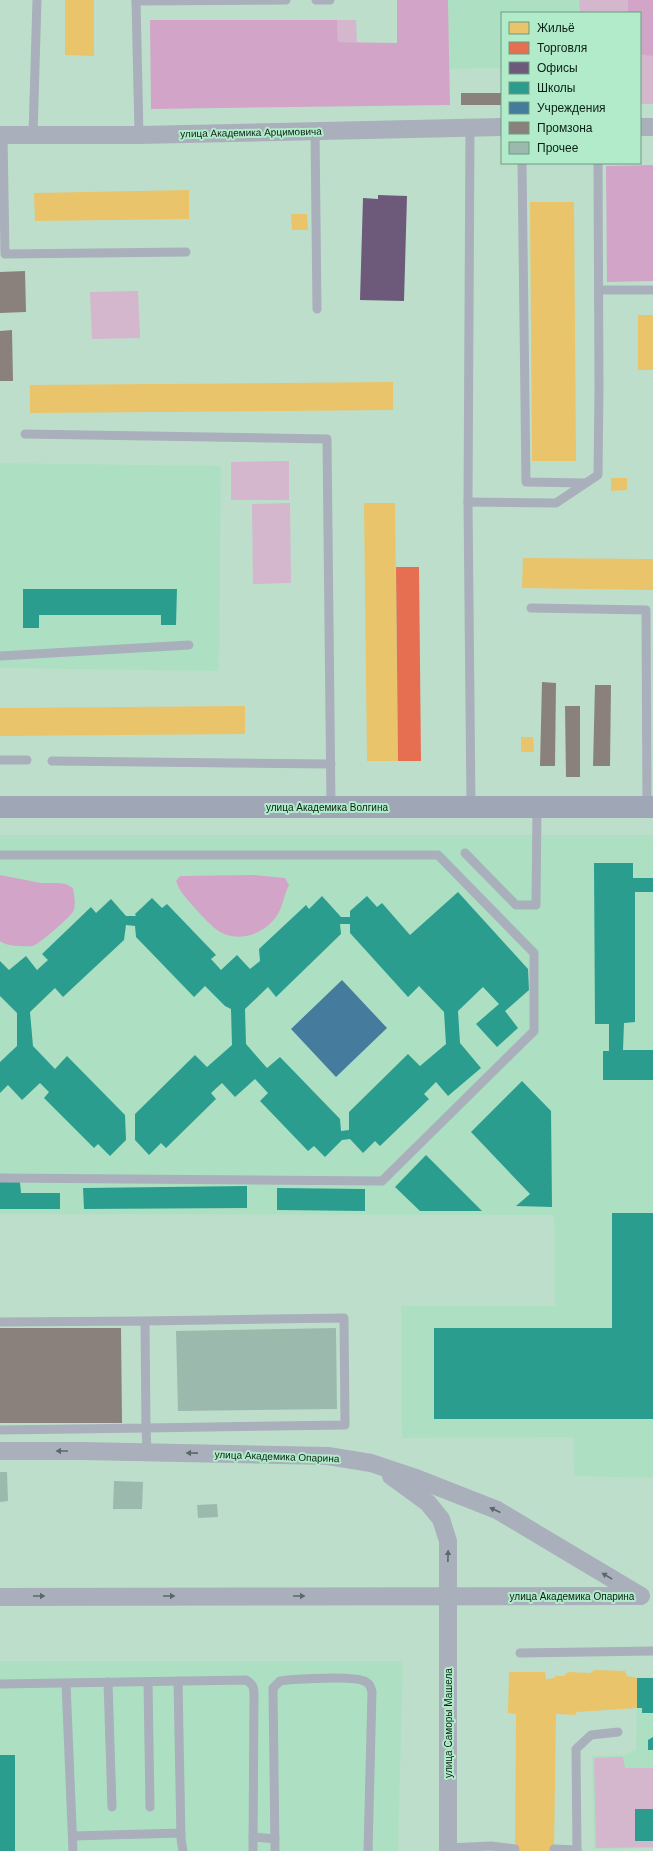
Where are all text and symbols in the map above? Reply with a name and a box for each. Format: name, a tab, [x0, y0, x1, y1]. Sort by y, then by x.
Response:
legend	[501, 12, 641, 164]
text: Жильё	[537, 21, 575, 35]
text: Торговля	[537, 41, 587, 55]
text: Офисы	[537, 61, 578, 75]
text: Школы	[537, 81, 575, 95]
text: Учреждения	[537, 101, 606, 115]
text: Промзона	[537, 121, 593, 135]
street label: улица Академика Арцимовича	[180, 126, 322, 139]
text: Прочее	[537, 141, 579, 155]
street label: улица Академика Волгина	[266, 802, 388, 813]
one-way arrow	[55, 1448, 68, 1454]
street label: улица Академика Опарина	[214, 1449, 340, 1464]
one-way arrow	[186, 1450, 198, 1457]
one-way arrow	[490, 1507, 501, 1513]
one-way arrow	[445, 1549, 451, 1562]
one-way arrow	[602, 1572, 612, 1580]
street label: улица Академика Опарина	[510, 1591, 635, 1602]
one-way arrow	[33, 1593, 46, 1599]
one-way arrow	[163, 1593, 176, 1599]
one-way arrow	[293, 1593, 306, 1599]
street label: улица Саморы Машела	[443, 1668, 454, 1778]

